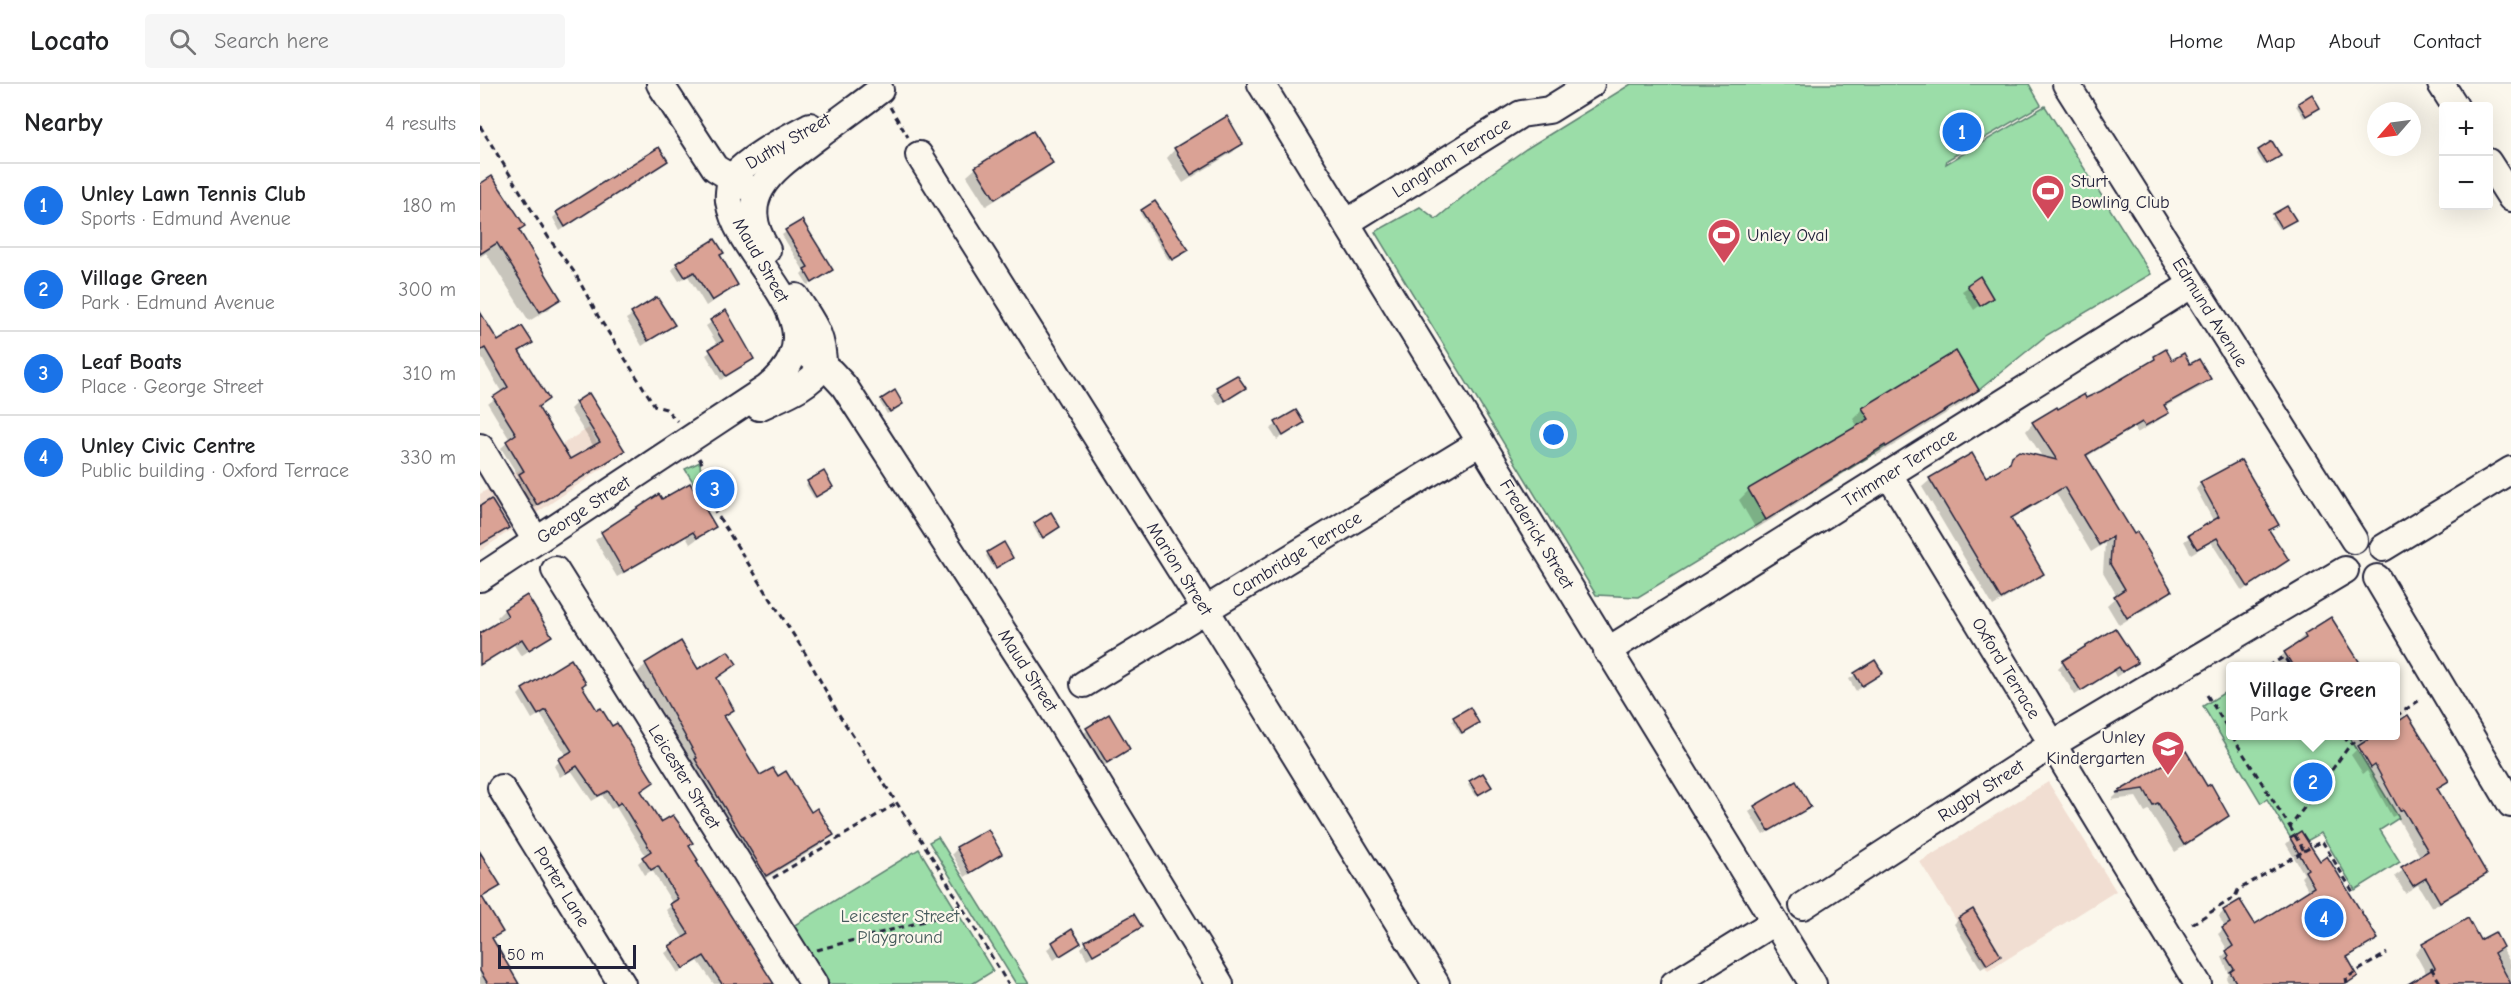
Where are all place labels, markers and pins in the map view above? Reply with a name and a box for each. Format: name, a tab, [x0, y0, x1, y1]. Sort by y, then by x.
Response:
pin: 1	[1942, 110, 1982, 154]
place label: Sturt Bowling Club	[2071, 171, 2170, 213]
sports icon: Sturt Bowling Club	[2030, 173, 2066, 220]
sports icon: Unley Oval	[1706, 217, 1742, 264]
place label: Unley Oval	[1747, 225, 1828, 246]
pin: 3	[696, 466, 734, 512]
place label: Unley Kindergarten	[2046, 727, 2146, 769]
school or university icon: Unley Kindergarten	[2150, 729, 2186, 776]
pin: 2	[2294, 760, 2332, 804]
pin: 4	[2304, 896, 2344, 940]

